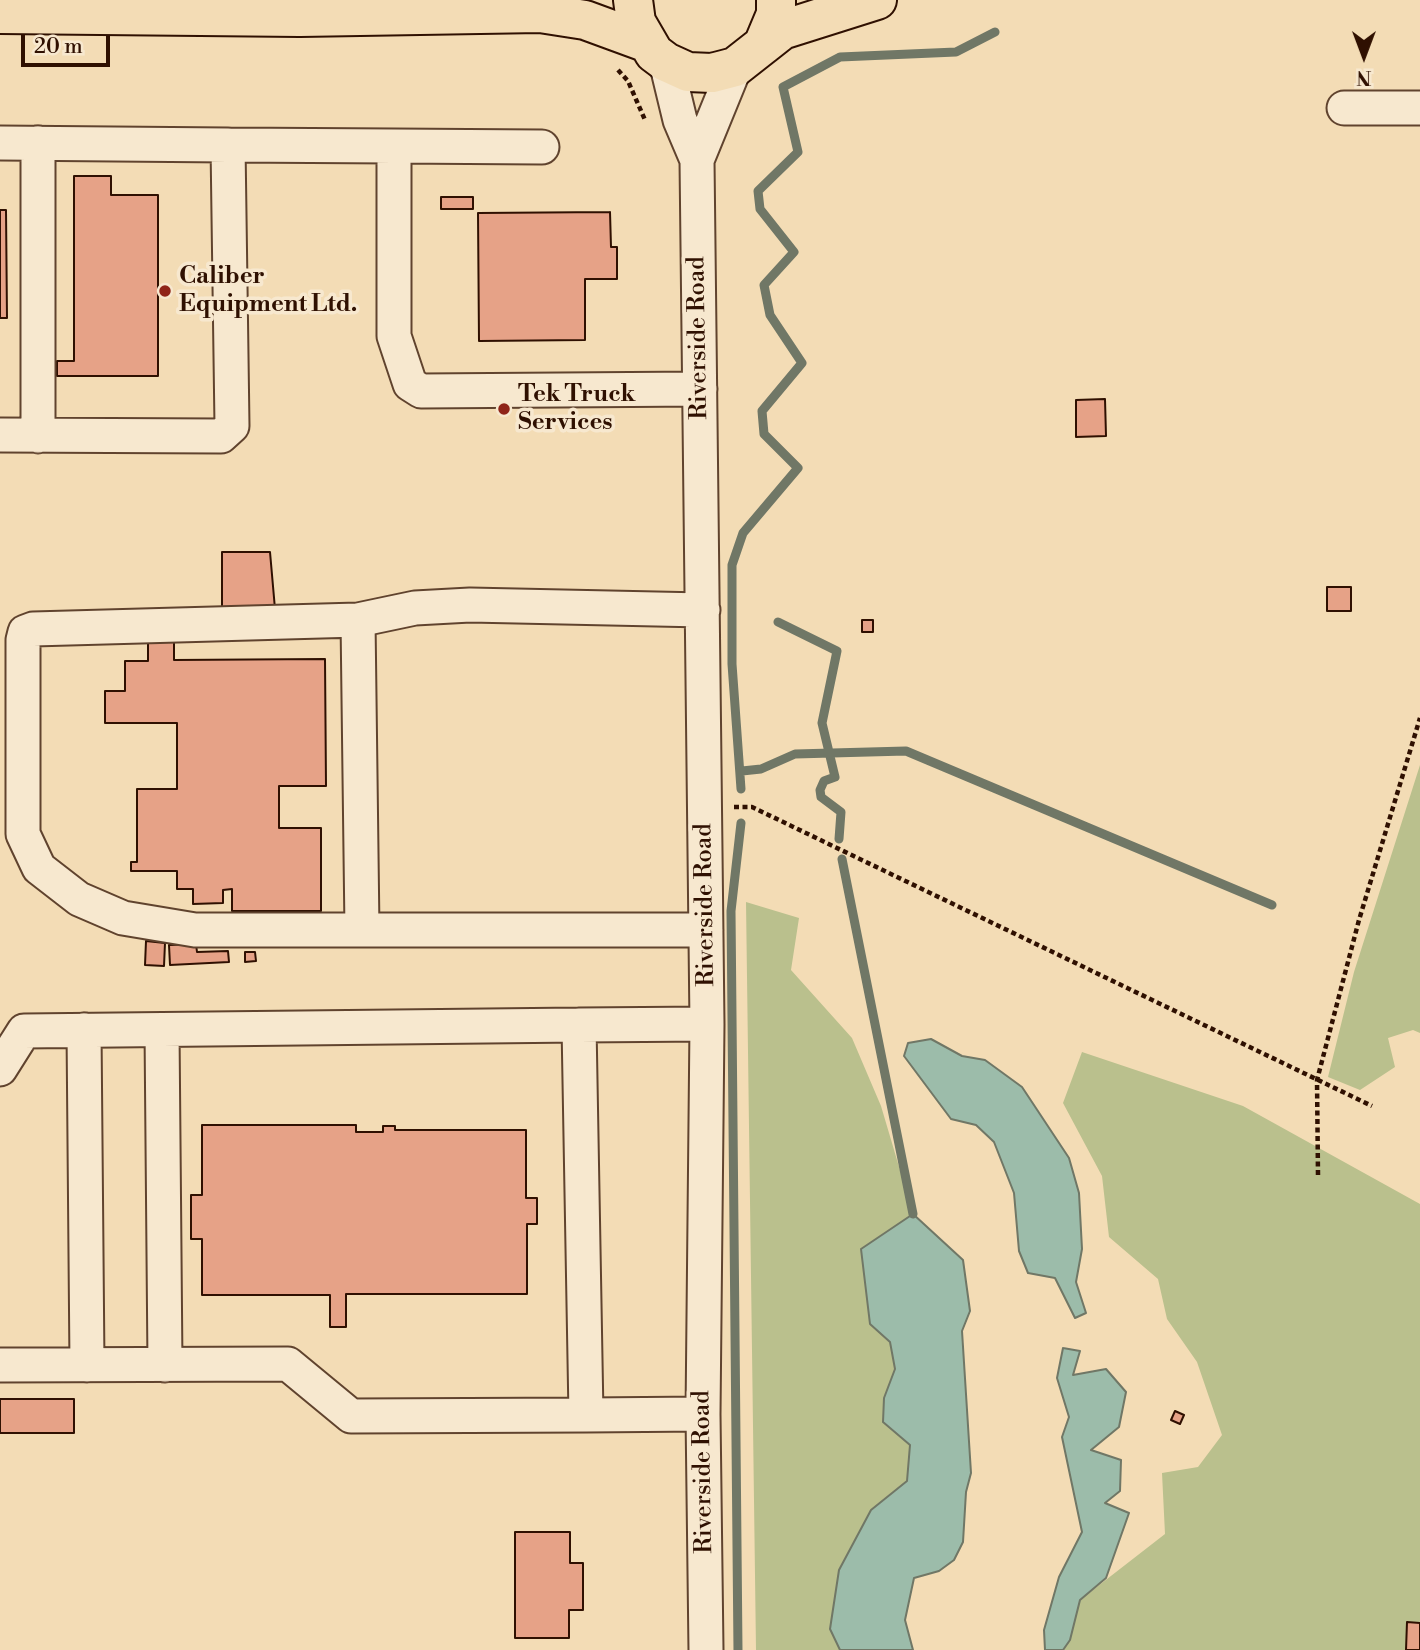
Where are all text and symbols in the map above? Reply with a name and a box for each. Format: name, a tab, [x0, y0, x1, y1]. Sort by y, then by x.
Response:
scale bar	[24, 21, 114, 65]
north arrow	[1329, 21, 1399, 91]
text: 20 m	[34, 34, 83, 60]
text: N	[1356, 65, 1372, 89]
street label: Riverside Road	[683, 256, 715, 420]
place label: Caliber Equipment Ltd.	[179, 263, 357, 319]
marker: Caliber Equipment Ltd.	[157, 283, 173, 299]
place label: Tek Truck Services	[518, 381, 635, 437]
marker: Tek Truck Services	[496, 401, 512, 417]
street label: Riverside Road	[690, 823, 722, 987]
street label: Riverside Road	[688, 1390, 720, 1554]

